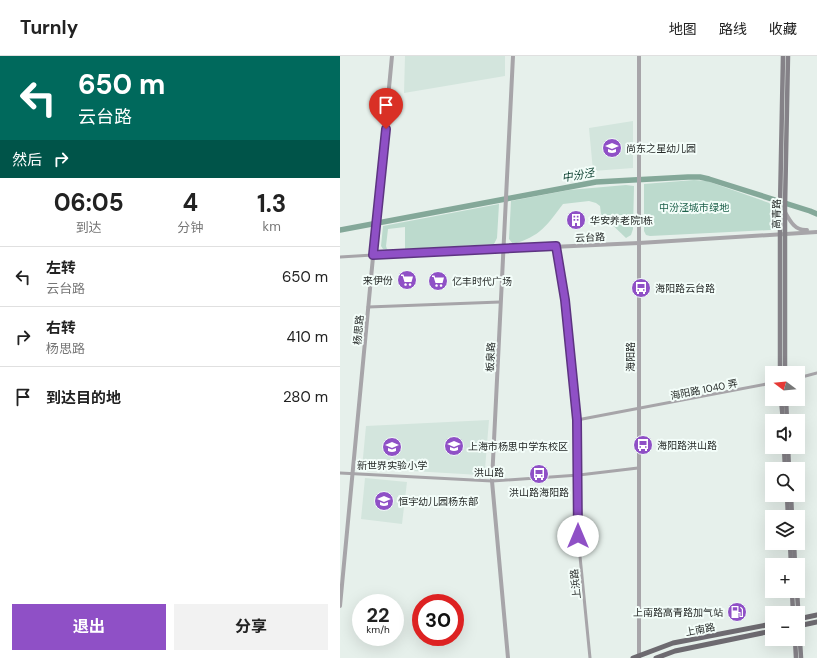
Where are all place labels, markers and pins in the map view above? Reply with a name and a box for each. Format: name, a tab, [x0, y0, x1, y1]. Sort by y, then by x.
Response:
pin	[369, 88, 403, 129]
school or university icon: 尚东之星幼儿园	[601, 137, 623, 159]
place label: 尚东之星幼儿园	[626, 142, 696, 155]
building icon: 华安养老院1栋	[565, 209, 587, 231]
place label: 华安养老院1栋	[590, 214, 653, 227]
supermarket icon: 来伊份	[396, 269, 418, 291]
supermarket icon: 亿丰时代广场	[427, 270, 449, 292]
place label: 来伊份	[363, 274, 393, 287]
place label: 亿丰时代广场	[452, 275, 512, 288]
bus stop icon: 海阳路云台路	[630, 277, 652, 299]
place label: 海阳路云台路	[655, 282, 715, 295]
bus stop icon: 海阳路洪山路	[632, 434, 654, 456]
school or university icon: 上海市杨思中学东校区	[443, 435, 465, 457]
school or university icon: 新世界实验小学	[381, 436, 403, 458]
place label: 海阳路洪山路	[657, 439, 717, 452]
place label: 上海市杨思中学东校区	[468, 440, 568, 453]
place label: 新世界实验小学	[357, 459, 427, 472]
bus stop icon: 洪山路海阳路	[528, 463, 550, 485]
place label: 洪山路海阳路	[509, 486, 569, 499]
school or university icon: 恒宇幼儿园杨东部	[373, 490, 395, 512]
place label: 恒宇幼儿园杨东部	[398, 495, 478, 508]
fuel station icon: 上南路高青路加气站	[726, 601, 748, 623]
place label: 上南路高青路加气站	[633, 606, 723, 619]

